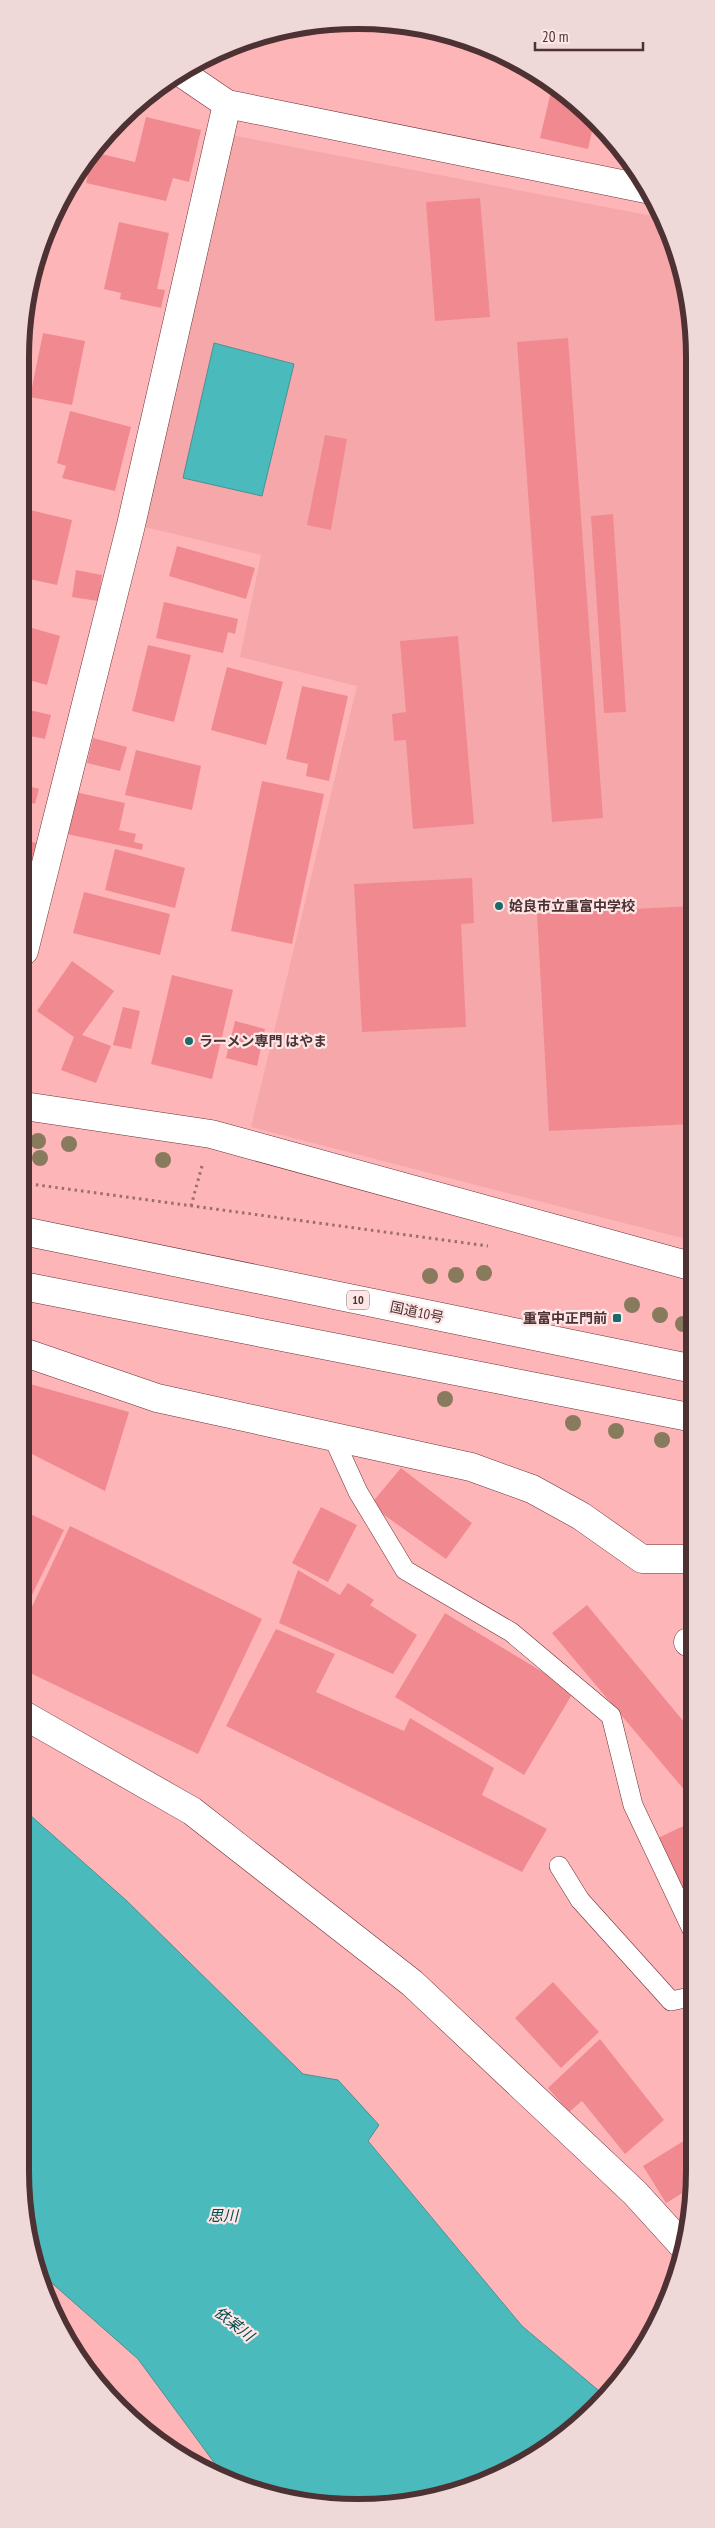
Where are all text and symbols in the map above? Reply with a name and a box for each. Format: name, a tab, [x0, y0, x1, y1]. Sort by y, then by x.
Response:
scale bar	[535, 20, 642, 52]
text: 20 m	[542, 27, 568, 46]
place label: 姶良市立重富中学校	[509, 897, 635, 915]
marker: 姶良市立重富中学校	[493, 900, 505, 912]
place label: ラーメン専門 はやま	[199, 1032, 327, 1050]
marker: ラーメン専門 はやま	[183, 1035, 195, 1047]
road number: 10	[347, 1290, 369, 1310]
street label: 国道10号	[388, 1298, 446, 1326]
place label: 重富中正門前	[523, 1309, 607, 1327]
marker: 重富中正門前	[611, 1312, 623, 1324]
water label: 思川	[208, 2206, 240, 2225]
water label: 依某川	[211, 2302, 259, 2346]

